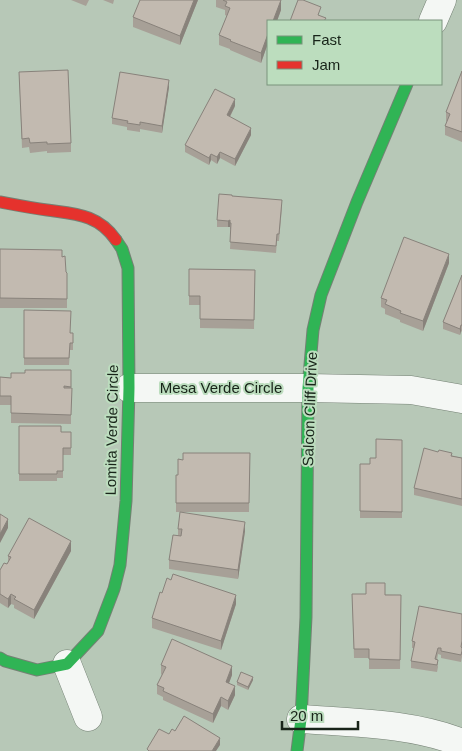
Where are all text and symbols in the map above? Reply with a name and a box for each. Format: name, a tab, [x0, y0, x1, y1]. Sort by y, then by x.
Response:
legend	[267, 20, 442, 85]
text: Fast	[312, 31, 342, 48]
text: Jam	[312, 56, 340, 73]
street label: Salcon Cliff Drive	[299, 351, 320, 467]
street label: Lomita Verde Circle	[102, 364, 121, 496]
street label: Mesa Verde Circle	[160, 379, 282, 396]
scale bar	[282, 698, 358, 730]
text: 20 m	[290, 707, 323, 724]

